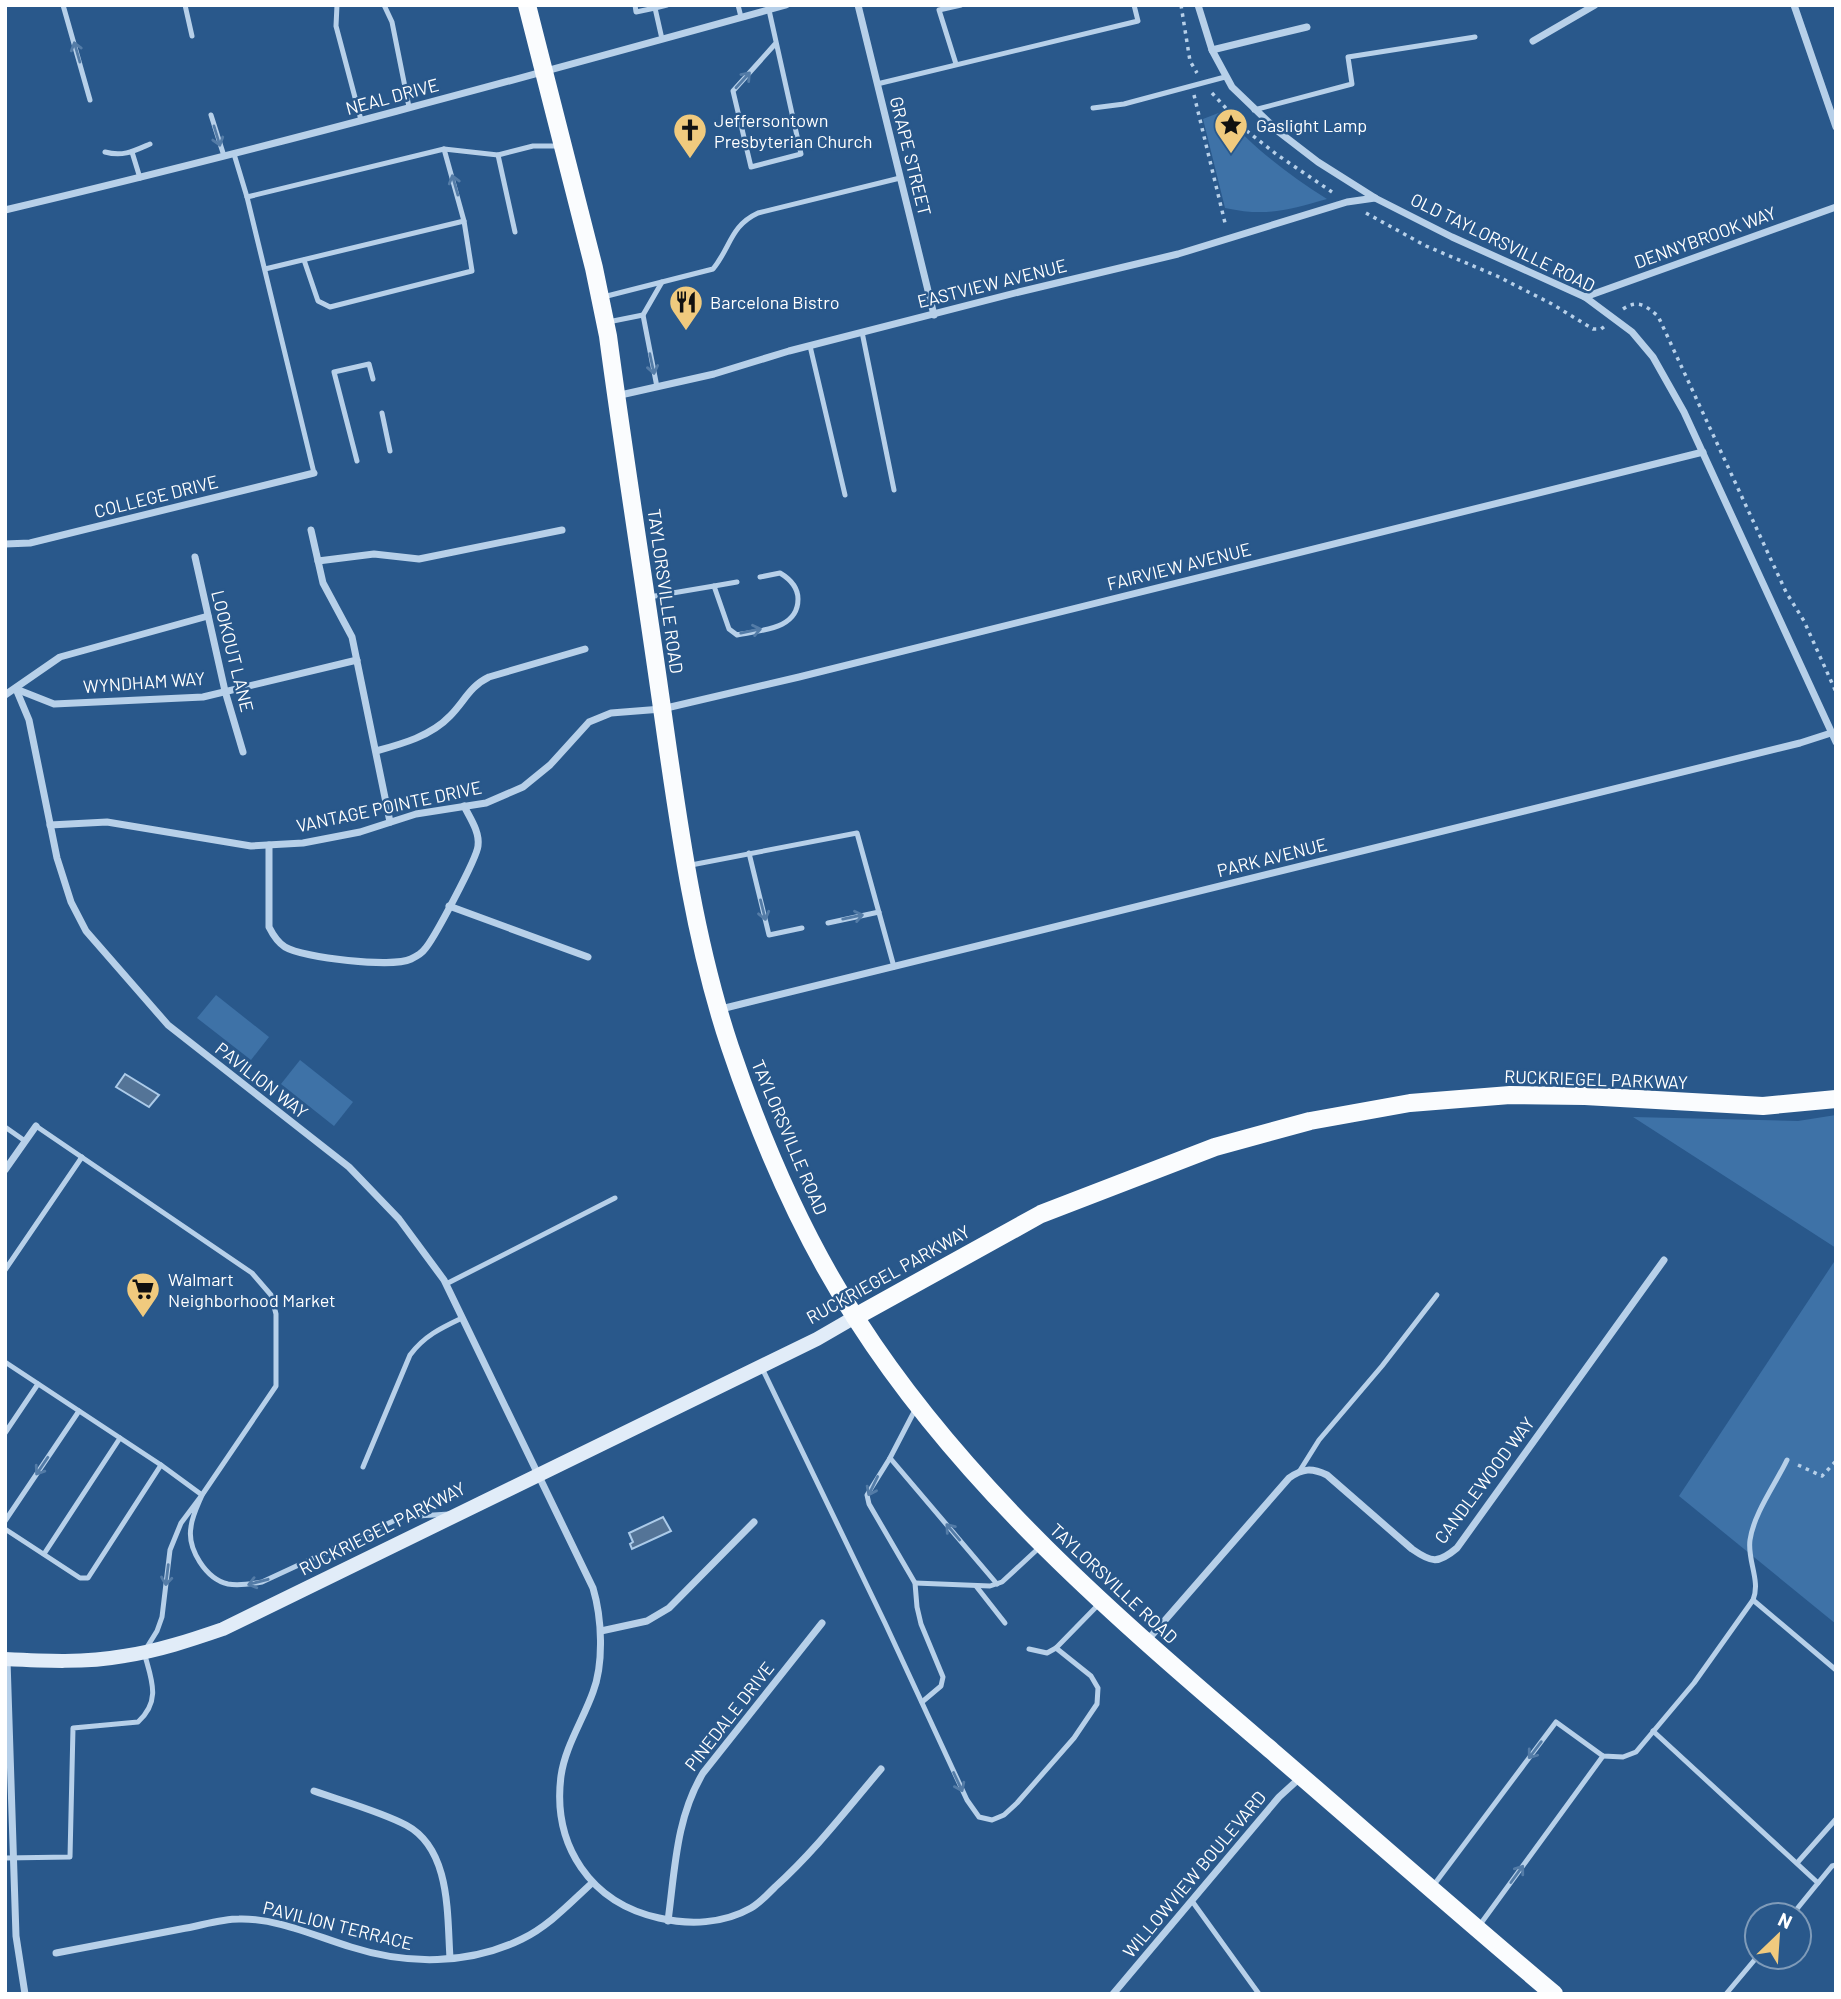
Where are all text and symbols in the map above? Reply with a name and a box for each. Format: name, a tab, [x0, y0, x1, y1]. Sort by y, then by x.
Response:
one-way arrow	[69, 42, 82, 64]
one-way arrow	[735, 71, 751, 89]
street label: NEAL DRIVE	[343, 73, 441, 119]
street label: GRAPE STREET	[886, 94, 936, 218]
place icon: Gaslight Lamp	[1212, 106, 1250, 155]
place label: Jeffersontown Presbyterian Church	[714, 109, 873, 152]
church icon: Jeffersontown Presbyterian Church	[671, 111, 709, 160]
place label: Gaslight Lamp	[1256, 114, 1367, 136]
one-way arrow	[212, 124, 225, 146]
one-way arrow	[448, 174, 461, 197]
street label: OLD TAYLORSVILLE ROAD	[1407, 188, 1599, 296]
street label: DENNYBROOK WAY	[1631, 201, 1779, 273]
street label: EASTVIEW AVENUE	[915, 254, 1069, 312]
restaurant icon: Barcelona Bistro	[667, 283, 705, 332]
place label: Barcelona Bistro	[710, 291, 840, 313]
one-way arrow	[646, 352, 660, 375]
street label: COLLEGE DRIVE	[92, 470, 220, 522]
street label: TAYLORSVILLE ROAD	[644, 507, 688, 675]
street label: FAIRVIEW AVENUE	[1105, 537, 1253, 595]
street label: LOOKOUT LANE	[207, 588, 259, 714]
one-way arrow	[739, 624, 762, 638]
street label: WYNDHAM WAY	[82, 667, 206, 697]
street label: VANTAGE POINTE DRIVE	[294, 776, 484, 836]
street label: PARK AVENUE	[1215, 833, 1329, 881]
one-way arrow	[757, 898, 770, 921]
one-way arrow	[841, 910, 864, 924]
street label: PAVILION WAY	[211, 1037, 313, 1123]
street label: TAYLORSVILLE ROAD	[747, 1056, 833, 1218]
street label: RUCKRIEGEL PARKWAY	[1504, 1065, 1688, 1093]
street label: RUCKRIEGEL PARKWAY	[802, 1220, 974, 1328]
place label: Walmart Neighborhood Market	[168, 1268, 336, 1311]
supermarket icon: Walmart Neighborhood Market	[124, 1270, 162, 1319]
street label: CANDLEWOOD WAY	[1429, 1412, 1539, 1548]
one-way arrow	[35, 1456, 49, 1475]
one-way arrow	[866, 1475, 879, 1496]
street label: RUCKRIEGEL PARKWAY	[295, 1476, 469, 1580]
street label: TAYLORSVILLE ROAD	[1046, 1518, 1182, 1648]
one-way arrow	[945, 1523, 960, 1541]
one-way arrow	[161, 1564, 174, 1586]
one-way arrow	[247, 1576, 270, 1589]
street label: PINEDALE DRIVE	[680, 1657, 778, 1775]
one-way arrow	[1528, 1740, 1543, 1759]
one-way arrow	[952, 1770, 965, 1792]
street label: WILLOWVIEW BOULEVARD	[1118, 1786, 1270, 1962]
one-way arrow	[1510, 1865, 1525, 1884]
street label: PAVILION TERRACE	[261, 1896, 415, 1954]
north arrow	[1743, 1901, 1813, 1971]
text: N	[1775, 1907, 1796, 1933]

